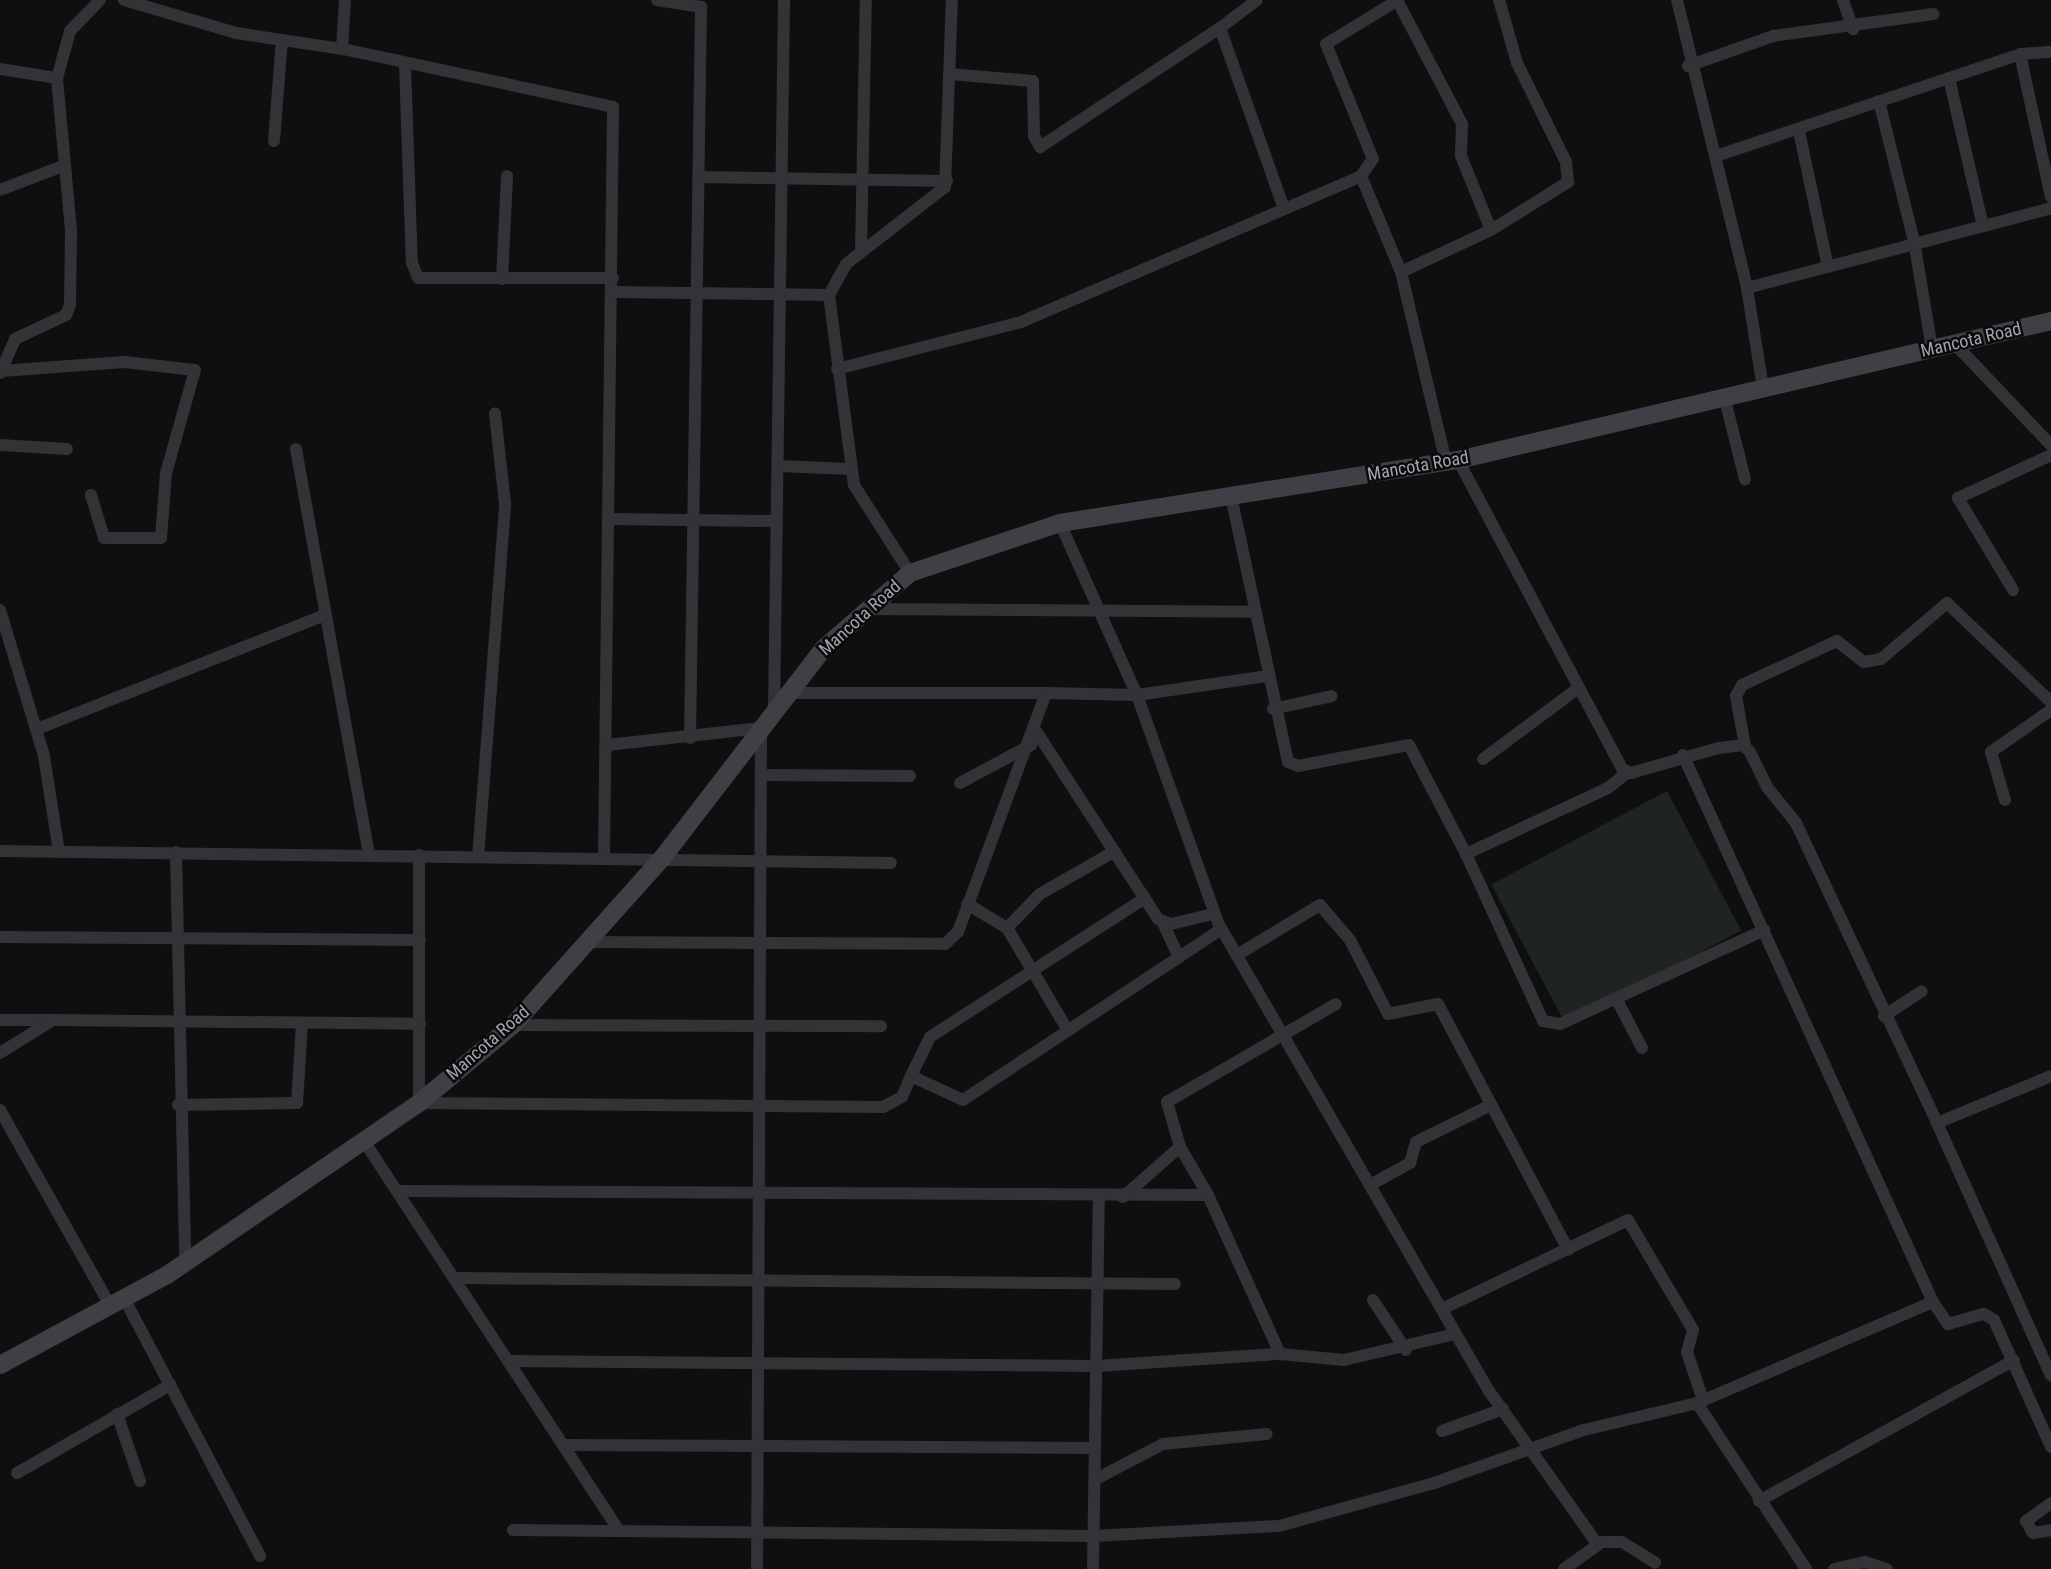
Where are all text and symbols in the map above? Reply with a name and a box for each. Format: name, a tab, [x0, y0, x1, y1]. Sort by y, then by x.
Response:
street label: Mancota Road	[1919, 318, 2023, 362]
street label: Mancota Road	[1366, 446, 1470, 486]
street label: Mancota Road	[815, 576, 905, 660]
street label: Mancota Road	[442, 1001, 534, 1085]

